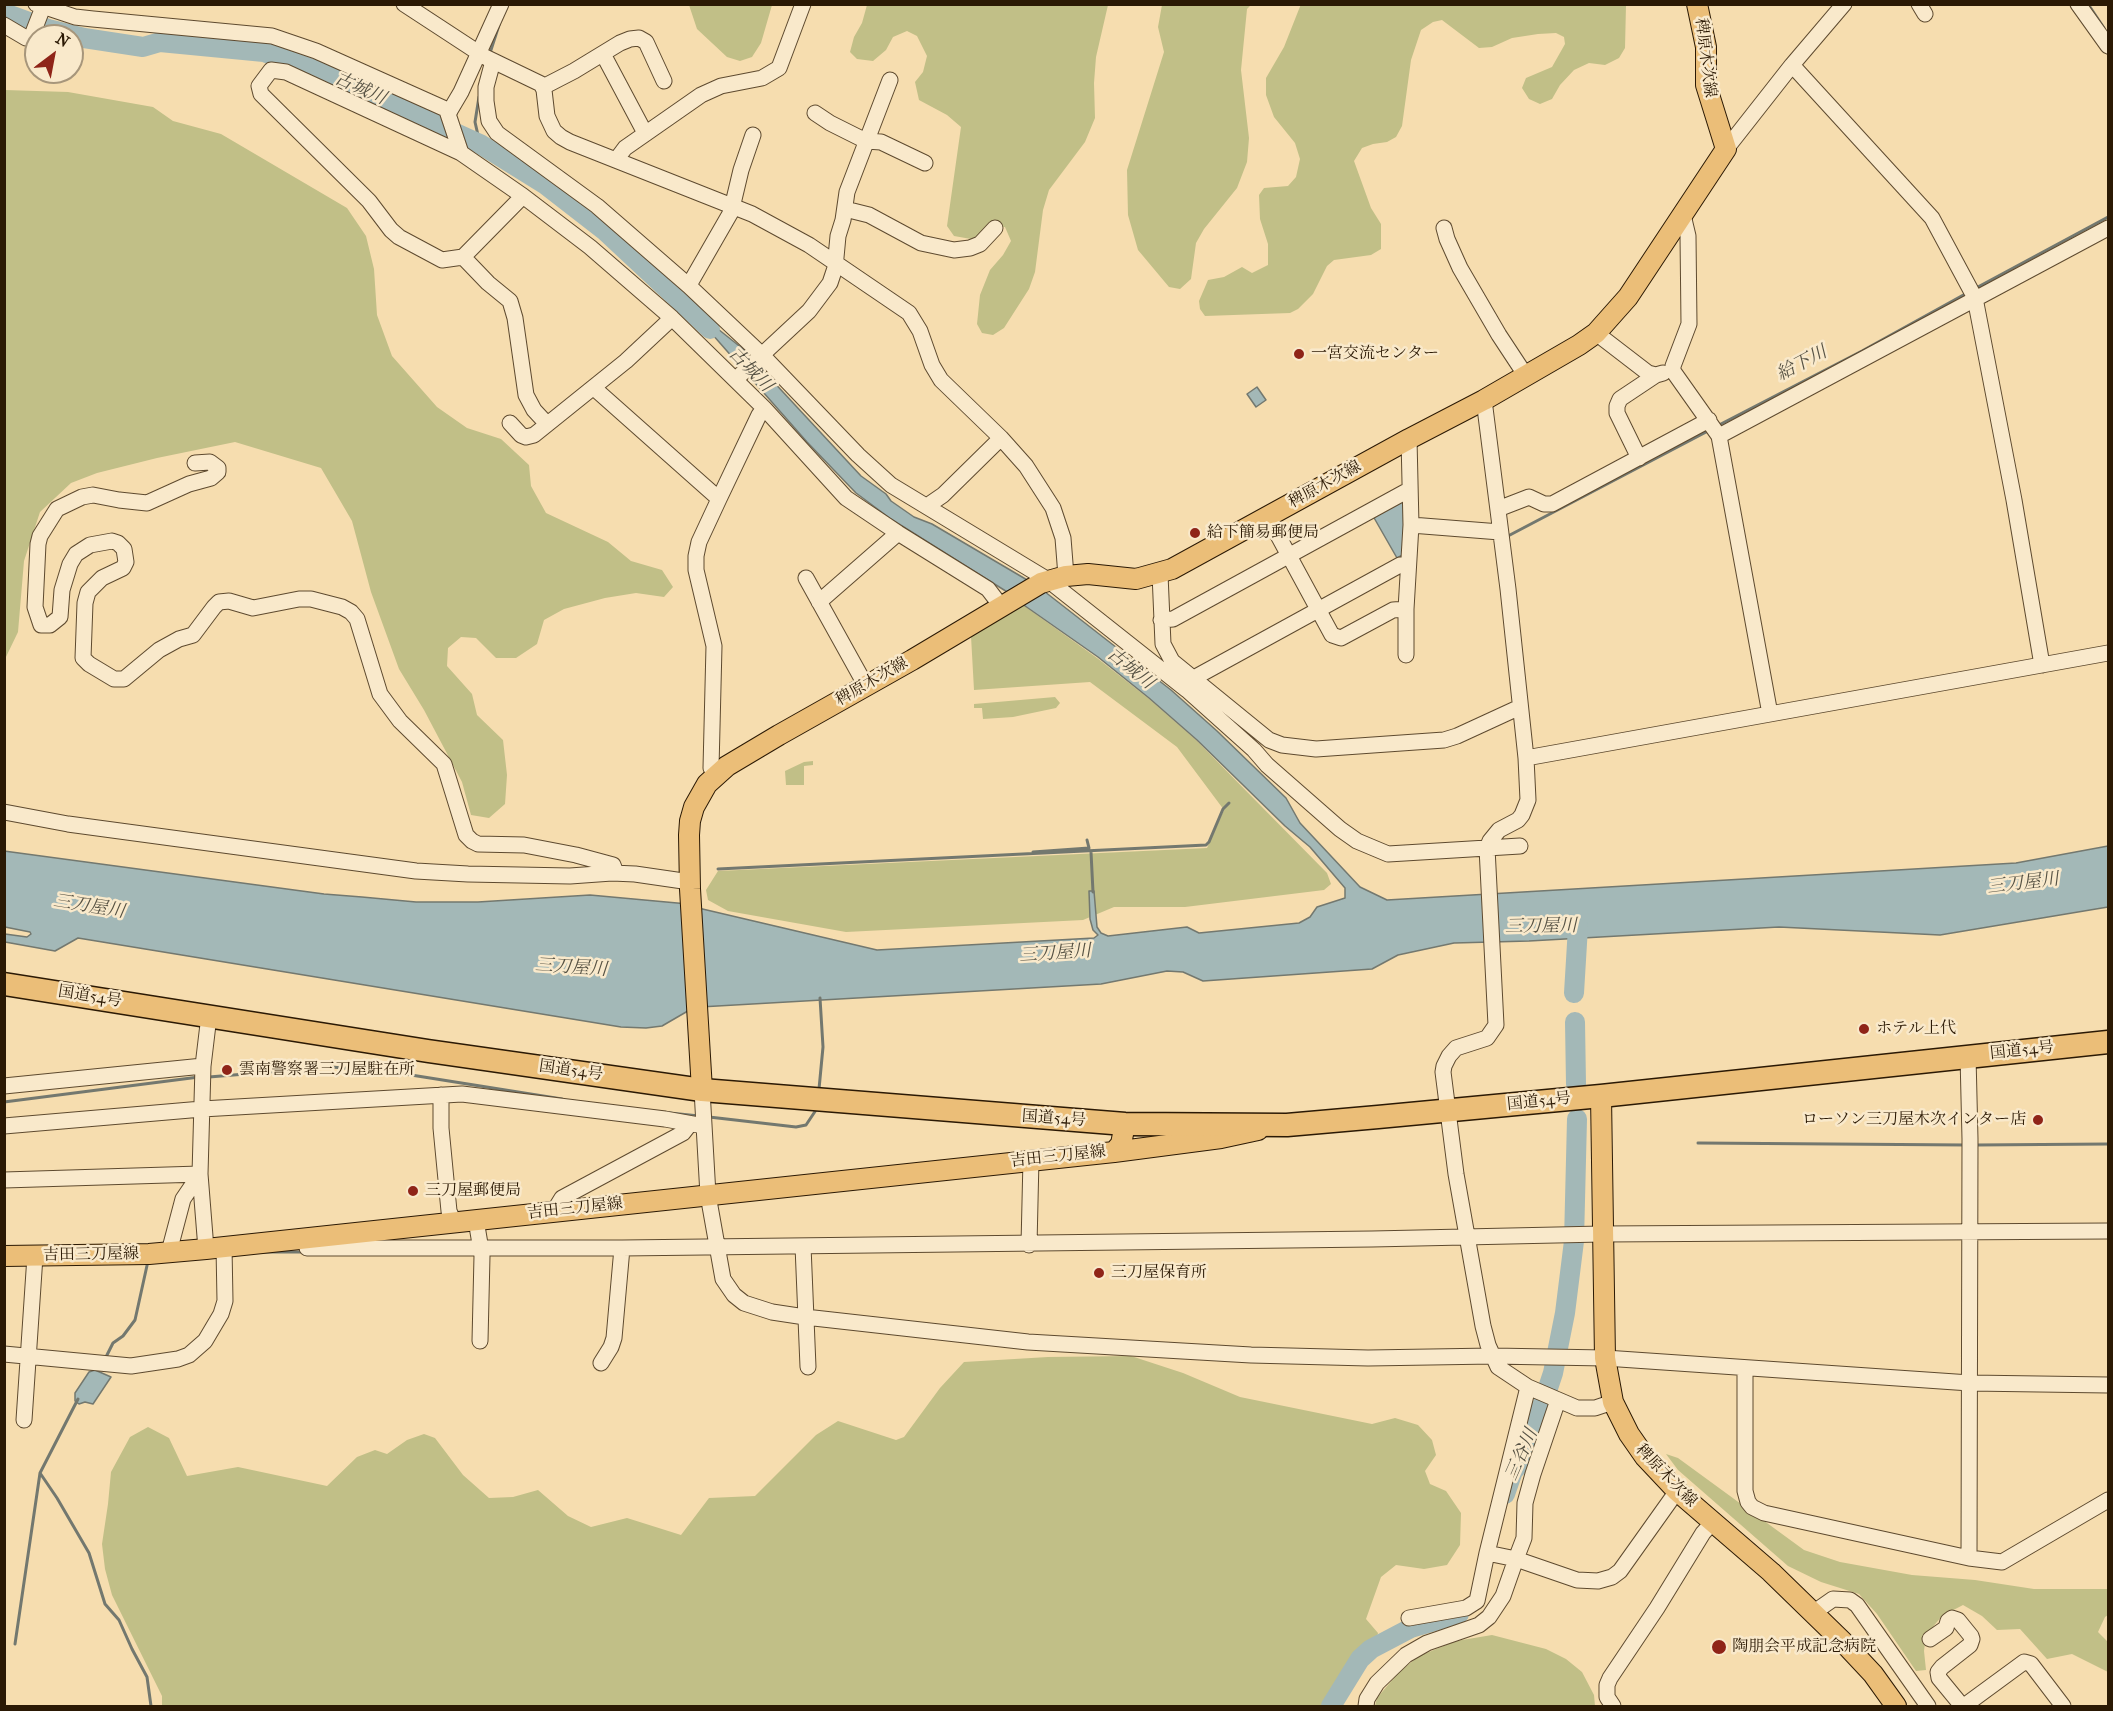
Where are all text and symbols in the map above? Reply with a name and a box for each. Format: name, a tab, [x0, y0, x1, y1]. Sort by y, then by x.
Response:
street label: 稗原木次線	[1691, 17, 1719, 99]
north arrow	[24, 24, 84, 84]
text: N	[53, 29, 73, 51]
water label: 古城川	[331, 68, 389, 110]
water label: 給下川	[1773, 342, 1831, 386]
water label: 古城川	[723, 343, 777, 397]
place label: 一宮交流センター	[1311, 344, 1439, 364]
marker: 一宮交流センター	[1292, 347, 1306, 361]
street label: 稗原木次線	[1285, 457, 1365, 513]
place label: 給下簡易郵便局	[1207, 523, 1319, 543]
marker: 給下簡易郵便局	[1188, 526, 1202, 540]
water label: 古城川	[1102, 644, 1158, 694]
street label: 稗原木次線	[833, 654, 911, 710]
water label: 三刀屋川	[1986, 869, 2060, 899]
water label: 三刀屋川	[52, 891, 126, 923]
water label: 三刀屋川	[1505, 916, 1577, 938]
water label: 三刀屋川	[1018, 941, 1092, 967]
water label: 三刀屋川	[534, 955, 608, 981]
street label: 国道54号	[57, 982, 123, 1012]
place label: ホテル上代	[1876, 1019, 1956, 1039]
marker: ホテル上代	[1857, 1022, 1871, 1036]
street label: 国道54号	[1989, 1038, 2055, 1064]
street label: 国道54号	[538, 1057, 604, 1085]
place label: 雲南警察署三刀屋駐在所	[239, 1060, 415, 1080]
marker: 雲南警察署三刀屋駐在所	[220, 1063, 234, 1077]
street label: 国道54号	[1506, 1089, 1572, 1115]
street label: 国道54号	[1021, 1107, 1087, 1131]
place label: ローソン三刀屋木次インター店	[1802, 1110, 2026, 1130]
marker: ローソン三刀屋木次インター店	[2031, 1113, 2045, 1127]
street label: 吉田三刀屋線	[1009, 1142, 1107, 1172]
place label: 三刀屋郵便局	[425, 1181, 521, 1201]
marker: 三刀屋郵便局	[406, 1184, 420, 1198]
street label: 吉田三刀屋線	[526, 1194, 624, 1224]
street label: 吉田三刀屋線	[43, 1245, 139, 1265]
place label: 三刀屋保育所	[1111, 1263, 1207, 1283]
marker: 三刀屋保育所	[1092, 1266, 1106, 1280]
water label: 三谷川	[1501, 1426, 1543, 1484]
street label: 稗原木次線	[1631, 1441, 1701, 1511]
place label: 陶朋会平成記念病院	[1732, 1637, 1876, 1657]
marker: 陶朋会平成記念病院	[1710, 1638, 1728, 1656]

